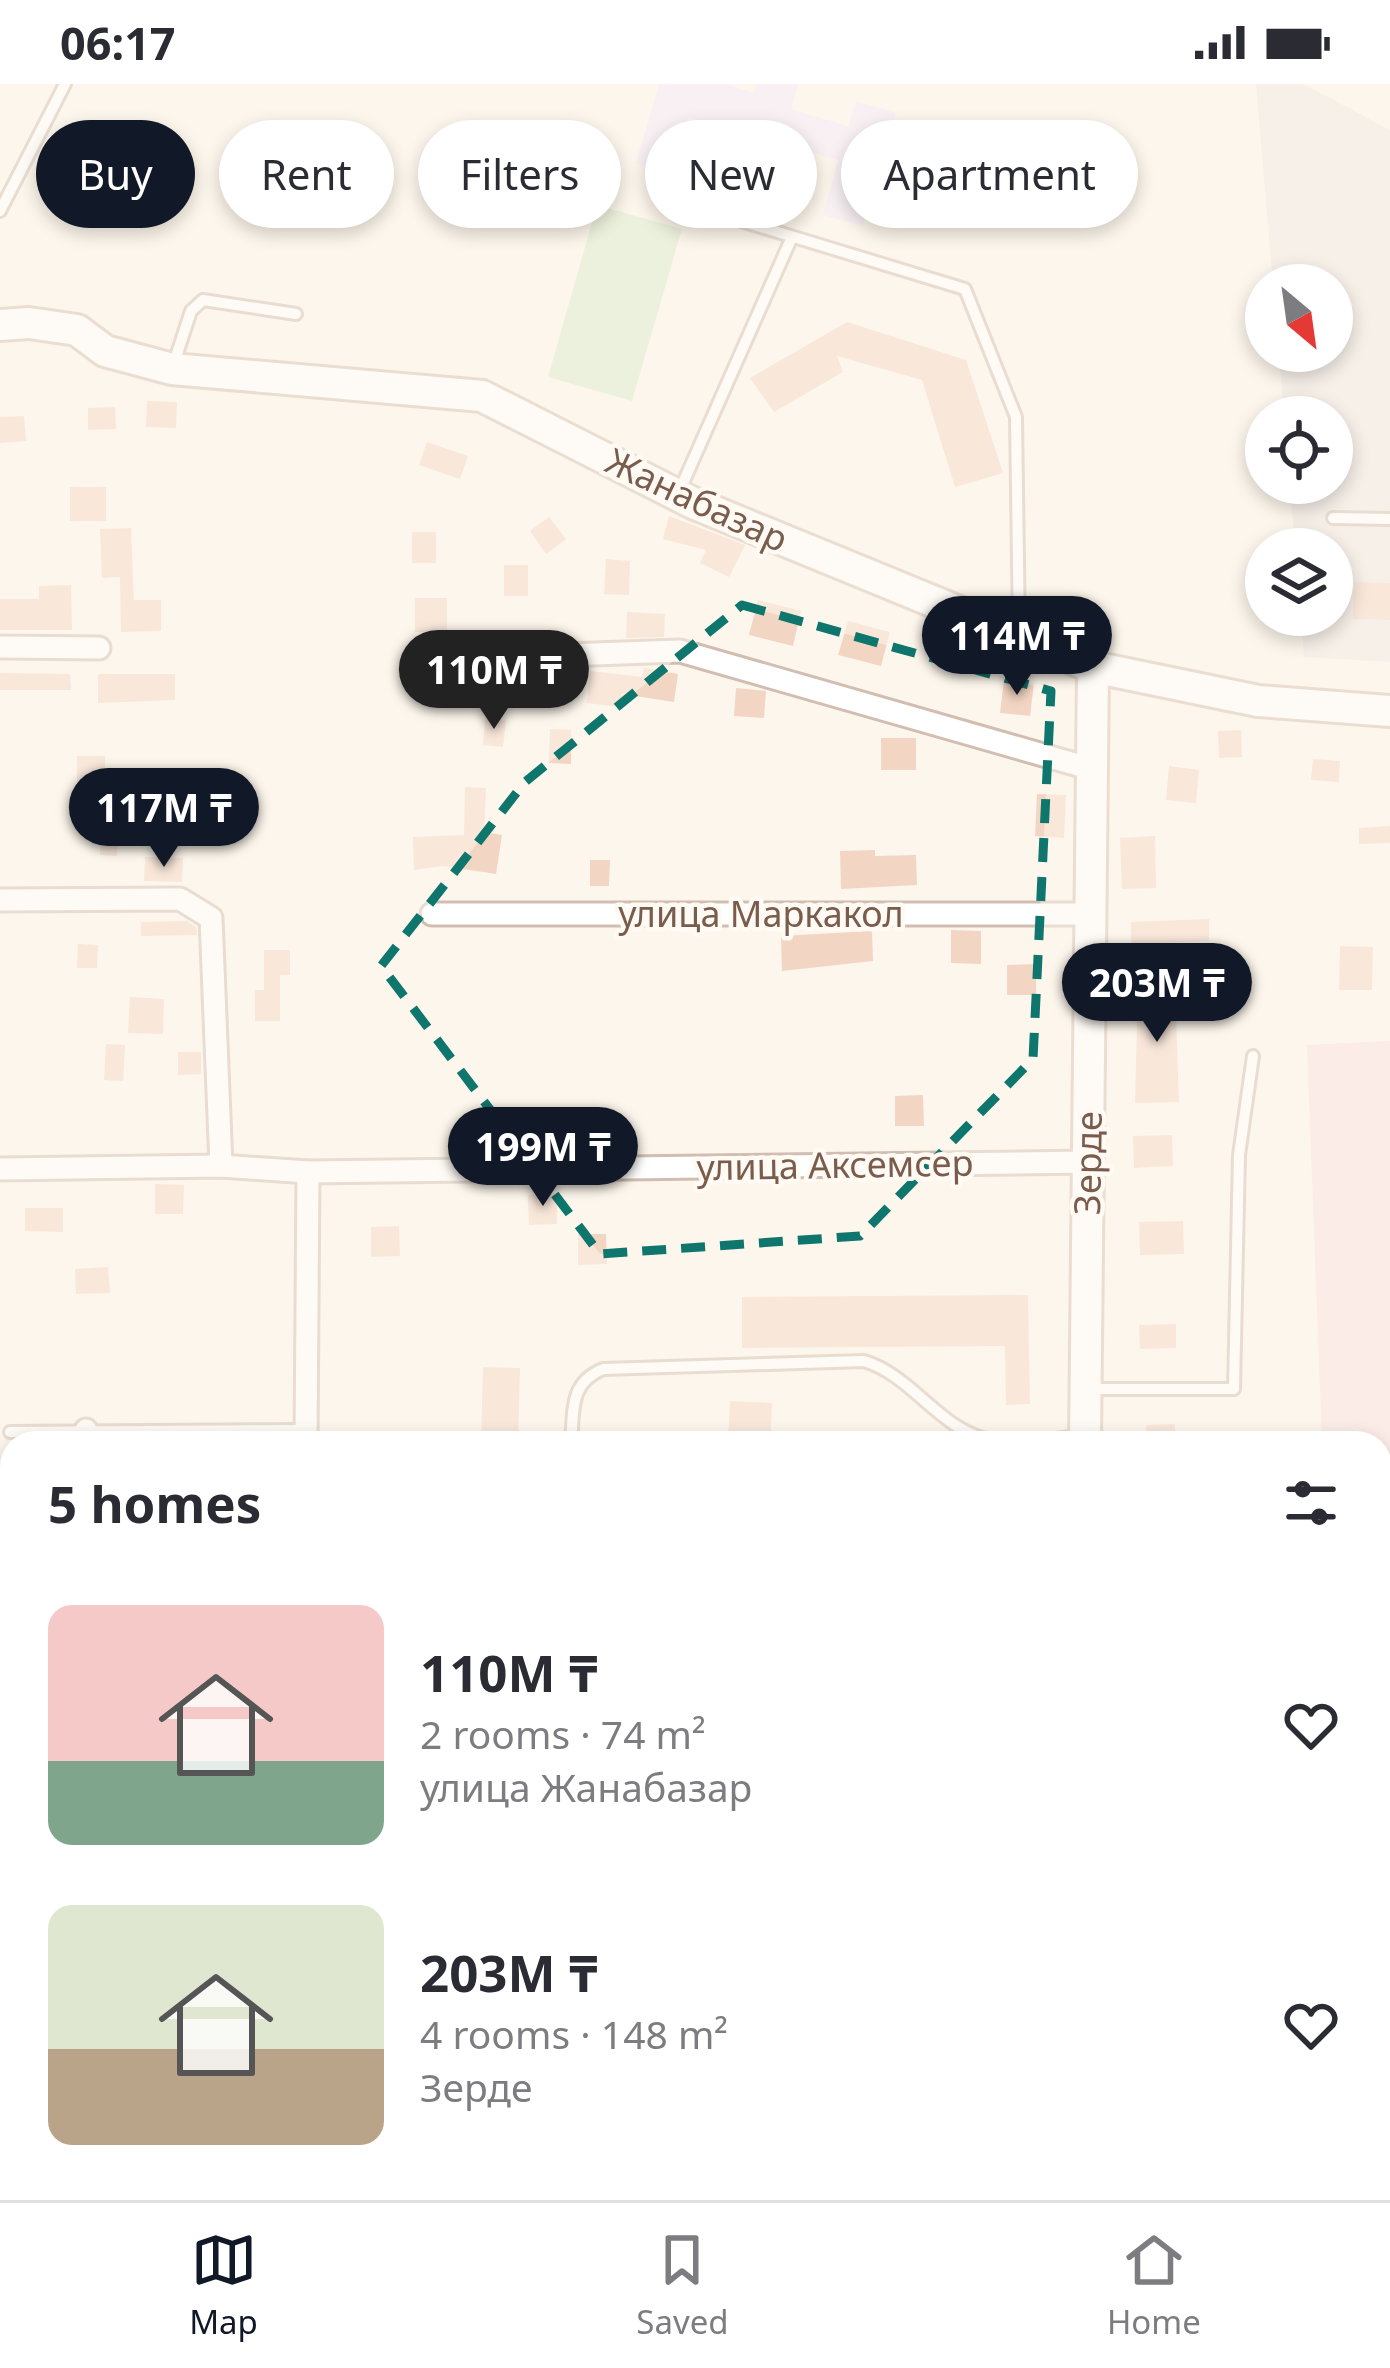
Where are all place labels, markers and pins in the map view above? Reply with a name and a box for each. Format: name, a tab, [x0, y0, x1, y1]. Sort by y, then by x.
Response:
pin: 114M ₸	[919, 596, 1115, 698]
pin: 110M ₸	[396, 630, 592, 732]
pin: 117M ₸	[66, 768, 262, 870]
pin: 203M ₸	[1059, 943, 1255, 1045]
pin: 199M ₸	[445, 1107, 641, 1209]

